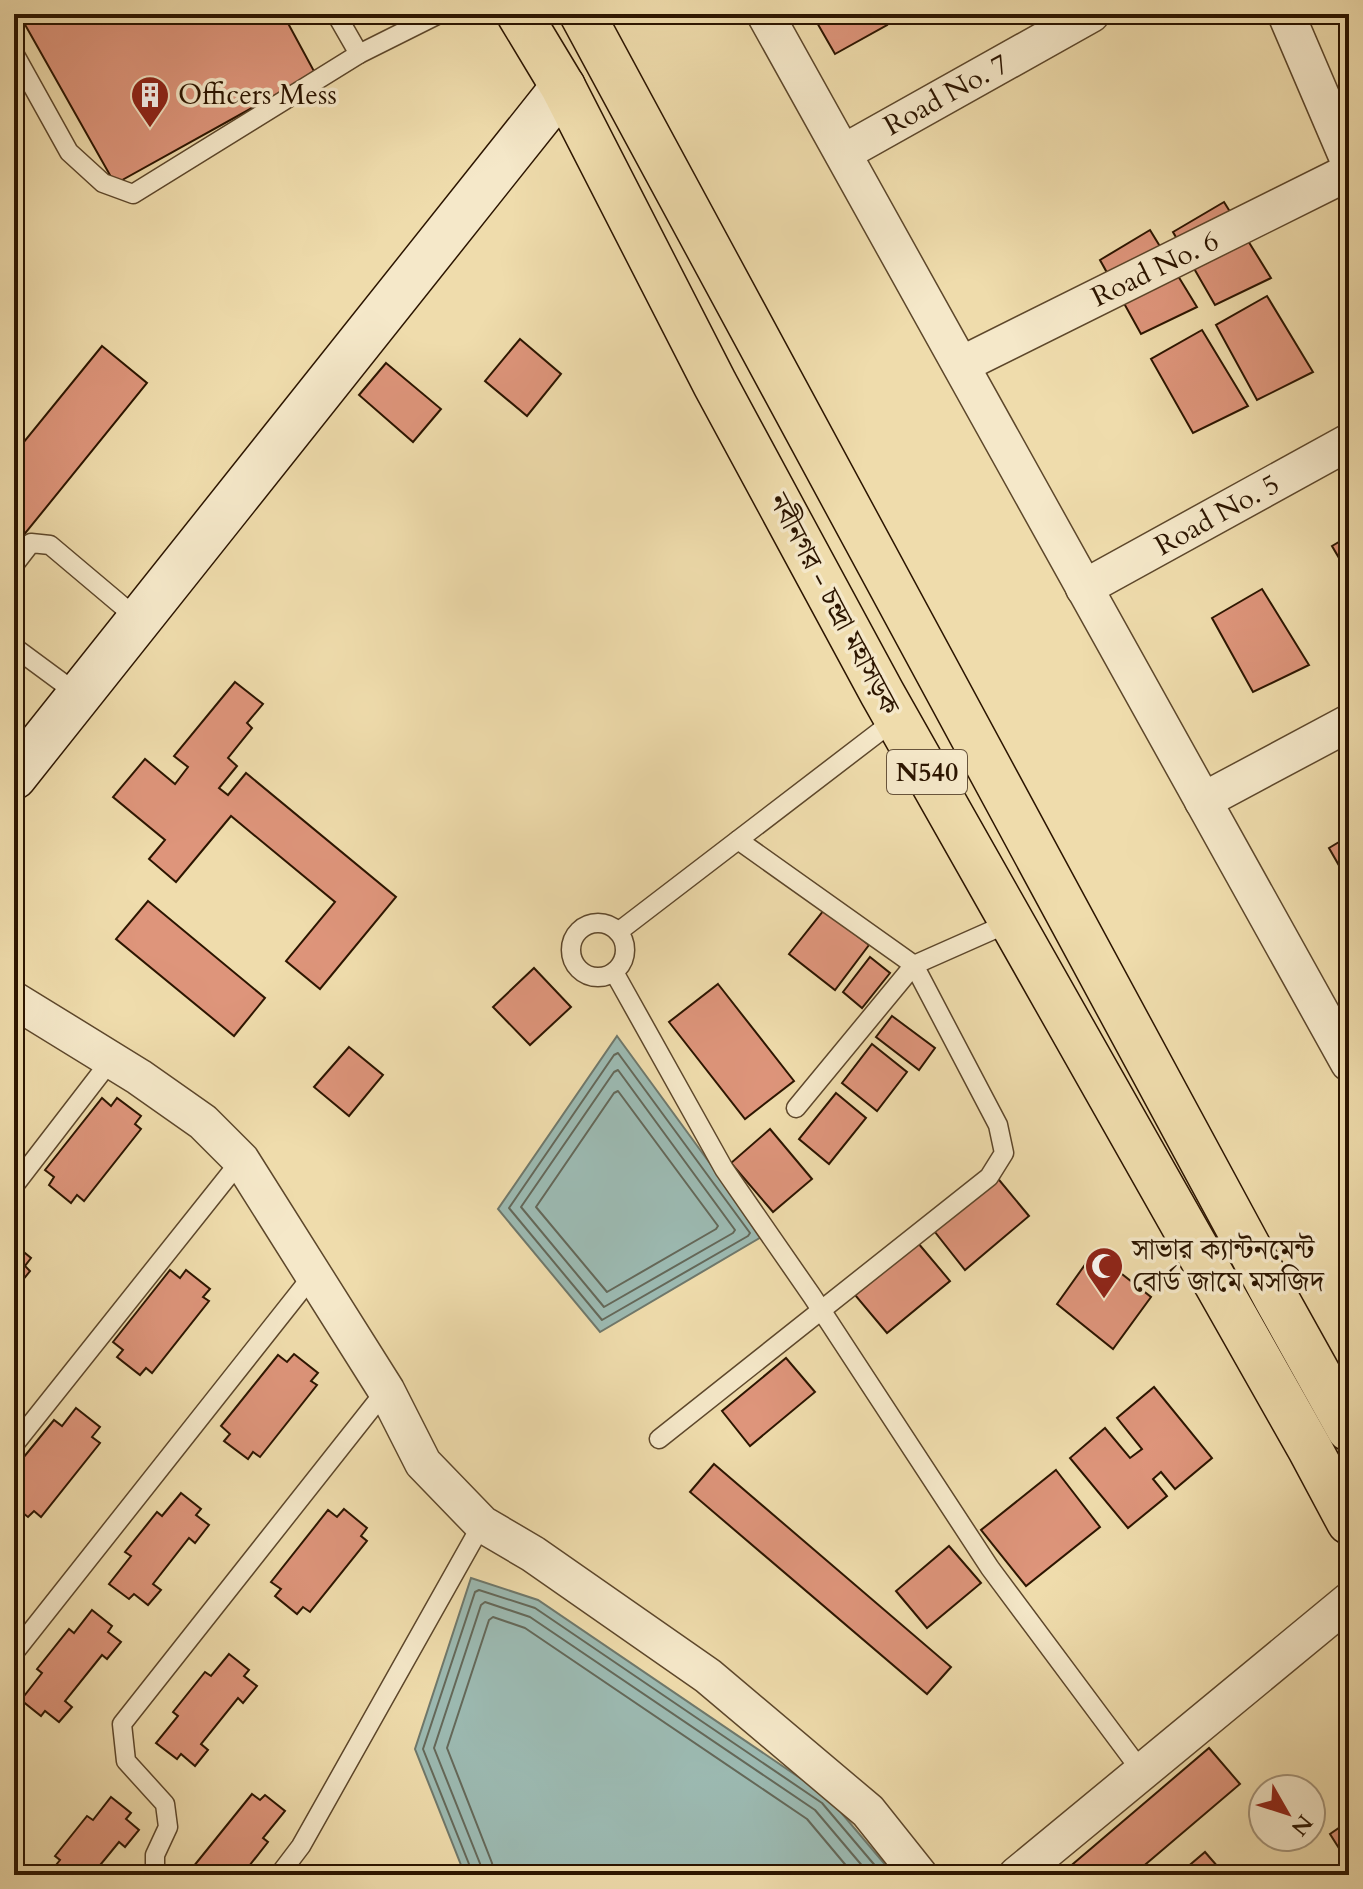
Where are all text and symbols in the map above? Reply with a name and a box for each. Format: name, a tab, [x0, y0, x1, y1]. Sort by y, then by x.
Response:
street label: Road No. 7	[877, 45, 1015, 145]
building icon: Officers Mess	[129, 74, 171, 129]
place label: Officers Mess	[178, 76, 337, 114]
street label: Road No. 6	[1085, 222, 1225, 316]
street label: Road No. 5	[1148, 465, 1286, 565]
street label: নবীনগর - চন্দ্রা মহাসড়ক	[759, 486, 909, 722]
road number: N540	[887, 750, 967, 794]
place label: সাভার ক্যান্টনমেন্ট বোর্ড জামে মসজিদ	[1131, 1231, 1326, 1301]
mosque icon: সাভার ক্যান্টনমেন্ট বোর্ড জামে মসজিদ	[1083, 1245, 1125, 1300]
north arrow	[1247, 1773, 1327, 1853]
text: N	[1284, 1808, 1319, 1842]

